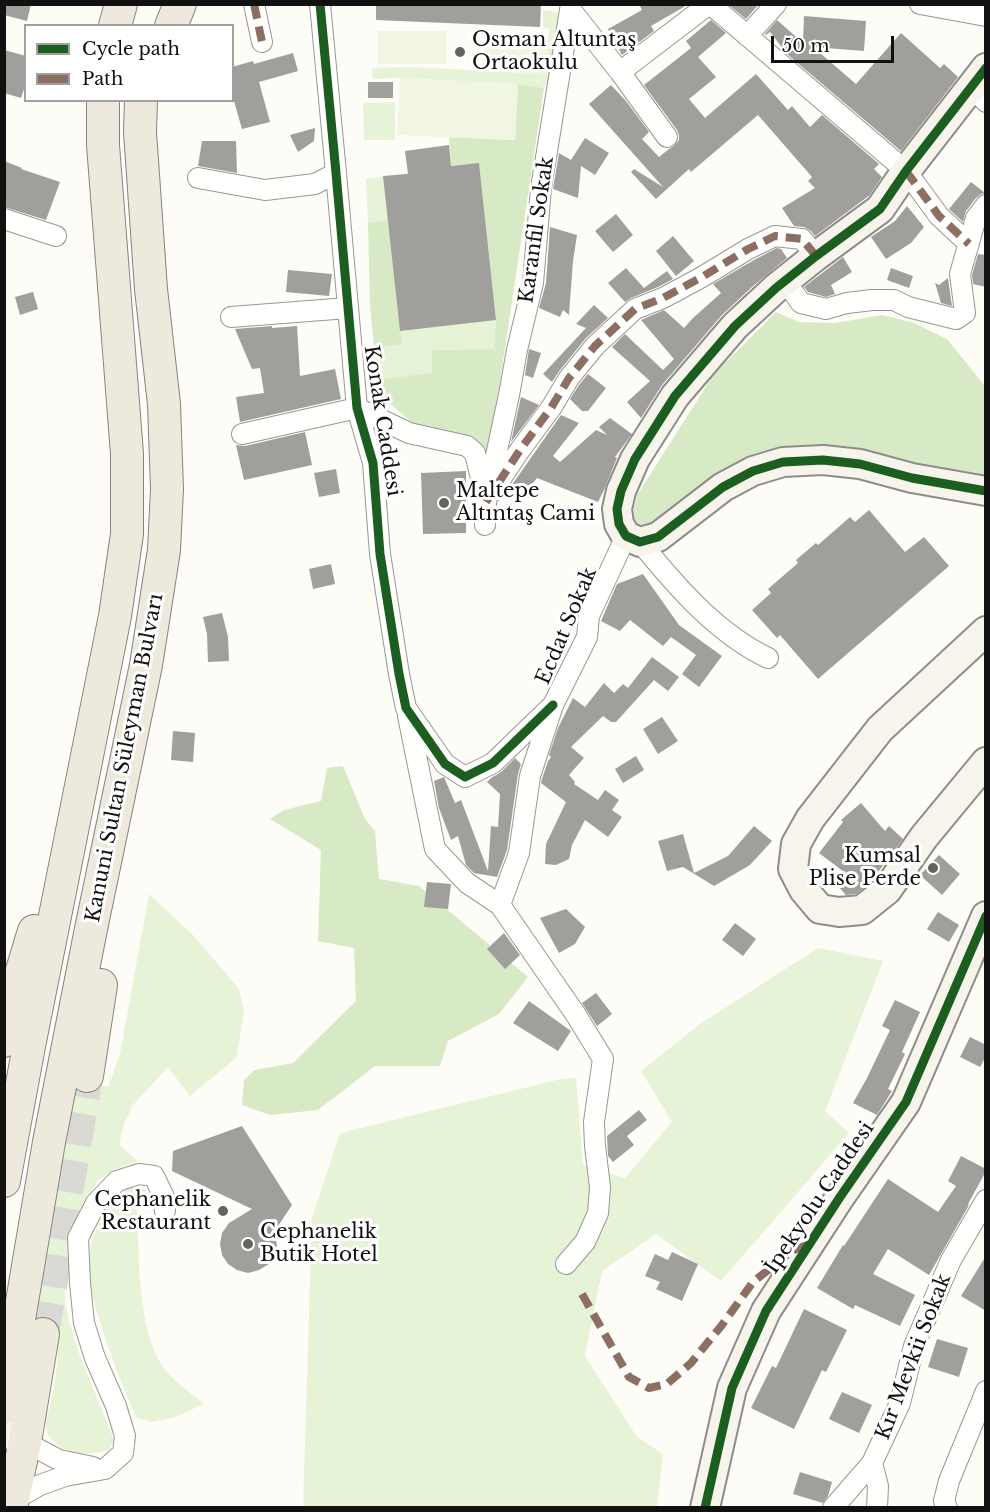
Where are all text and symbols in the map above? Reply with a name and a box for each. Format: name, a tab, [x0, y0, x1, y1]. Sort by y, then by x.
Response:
legend	[24, 24, 234, 102]
scale bar	[774, 24, 897, 62]
place label: Osman Altuntaş Ortaokulu	[472, 28, 636, 75]
text: 50 m	[782, 35, 830, 57]
text: Cycle path	[82, 38, 180, 60]
marker: Osman Altuntaş Ortaokulu	[453, 45, 467, 59]
text: Path	[82, 68, 123, 90]
street label: Karanfil Sokak	[515, 155, 559, 305]
street label: Konak Caddesi	[358, 344, 406, 498]
place label: Maltepe Altıntaş Cami	[456, 479, 595, 526]
marker: Maltepe Altıntaş Cami	[437, 496, 451, 510]
street label: Ecdat Sokak	[532, 564, 602, 688]
street label: Kanuni Sultan Süleyman Bulvarı	[81, 592, 169, 924]
place label: Kumsal Plise Perde	[809, 844, 921, 891]
marker: Kumsal Plise Perde	[926, 861, 940, 875]
street label: İpekyolu Caddesi	[760, 1118, 880, 1278]
place label: Cephanelik Restaurant	[94, 1188, 211, 1235]
marker: Cephanelik Restaurant	[216, 1204, 230, 1218]
place label: Cephanelik Butik Hotel	[260, 1220, 378, 1267]
marker: Cephanelik Butik Hotel	[241, 1237, 255, 1251]
street label: Kır Mevkii Sokak	[871, 1271, 957, 1443]

